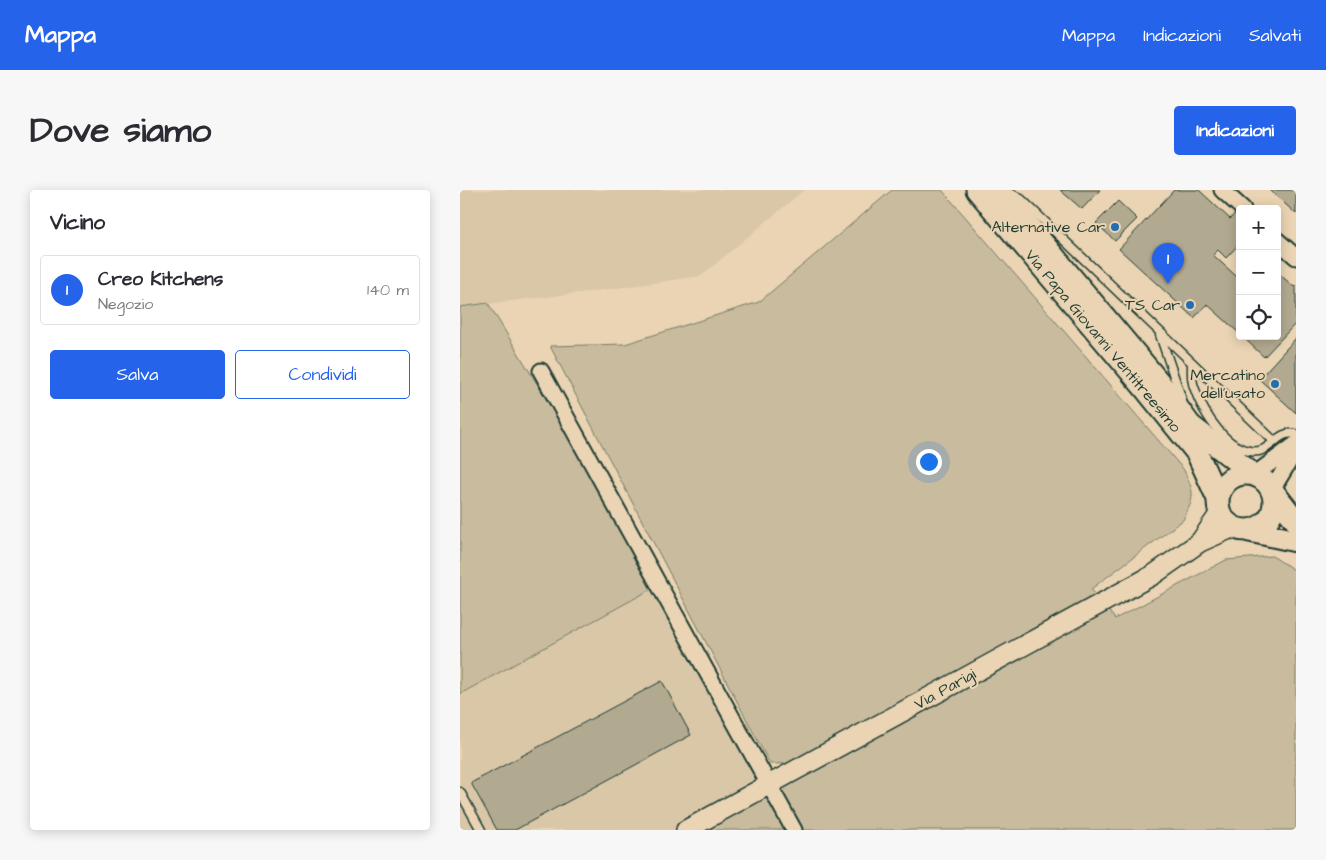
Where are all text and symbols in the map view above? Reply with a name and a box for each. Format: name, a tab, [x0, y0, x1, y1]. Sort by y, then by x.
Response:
text: Mappa	[25, 18, 96, 52]
text: Mappa	[1062, 23, 1115, 48]
text: Indicazioni	[1143, 23, 1221, 48]
text: Salvati	[1249, 23, 1301, 48]
text: Dove siamo	[30, 106, 211, 155]
button: Indicazioni	[1174, 106, 1296, 155]
map controls	[1236, 205, 1281, 340]
button: +	[1236, 205, 1281, 250]
text: Vicino	[50, 208, 105, 237]
place label: Alternative Car	[992, 216, 1105, 238]
marker: Alternative Car	[1109, 221, 1121, 233]
pin: 1	[1152, 243, 1184, 284]
street label: Via Papa Giovanni Ventitreesimo	[1020, 245, 1186, 437]
button: −	[1236, 250, 1281, 295]
text: Creo Kitchens	[98, 266, 223, 293]
text: 1	[66, 279, 68, 301]
text: 140 m	[367, 279, 409, 301]
text: Negozio	[98, 293, 153, 315]
place label: TS Car	[1125, 294, 1180, 316]
button: locate	[1236, 295, 1281, 340]
marker: TS Car	[1184, 299, 1196, 311]
button: Salva	[50, 350, 225, 399]
button: Condividi	[235, 350, 410, 399]
place label: Mercatino dell'usato	[1190, 364, 1265, 404]
marker: Mercatino dell'usato	[1269, 378, 1281, 390]
your location	[916, 449, 942, 475]
street label: Via Parigi	[910, 663, 981, 716]

